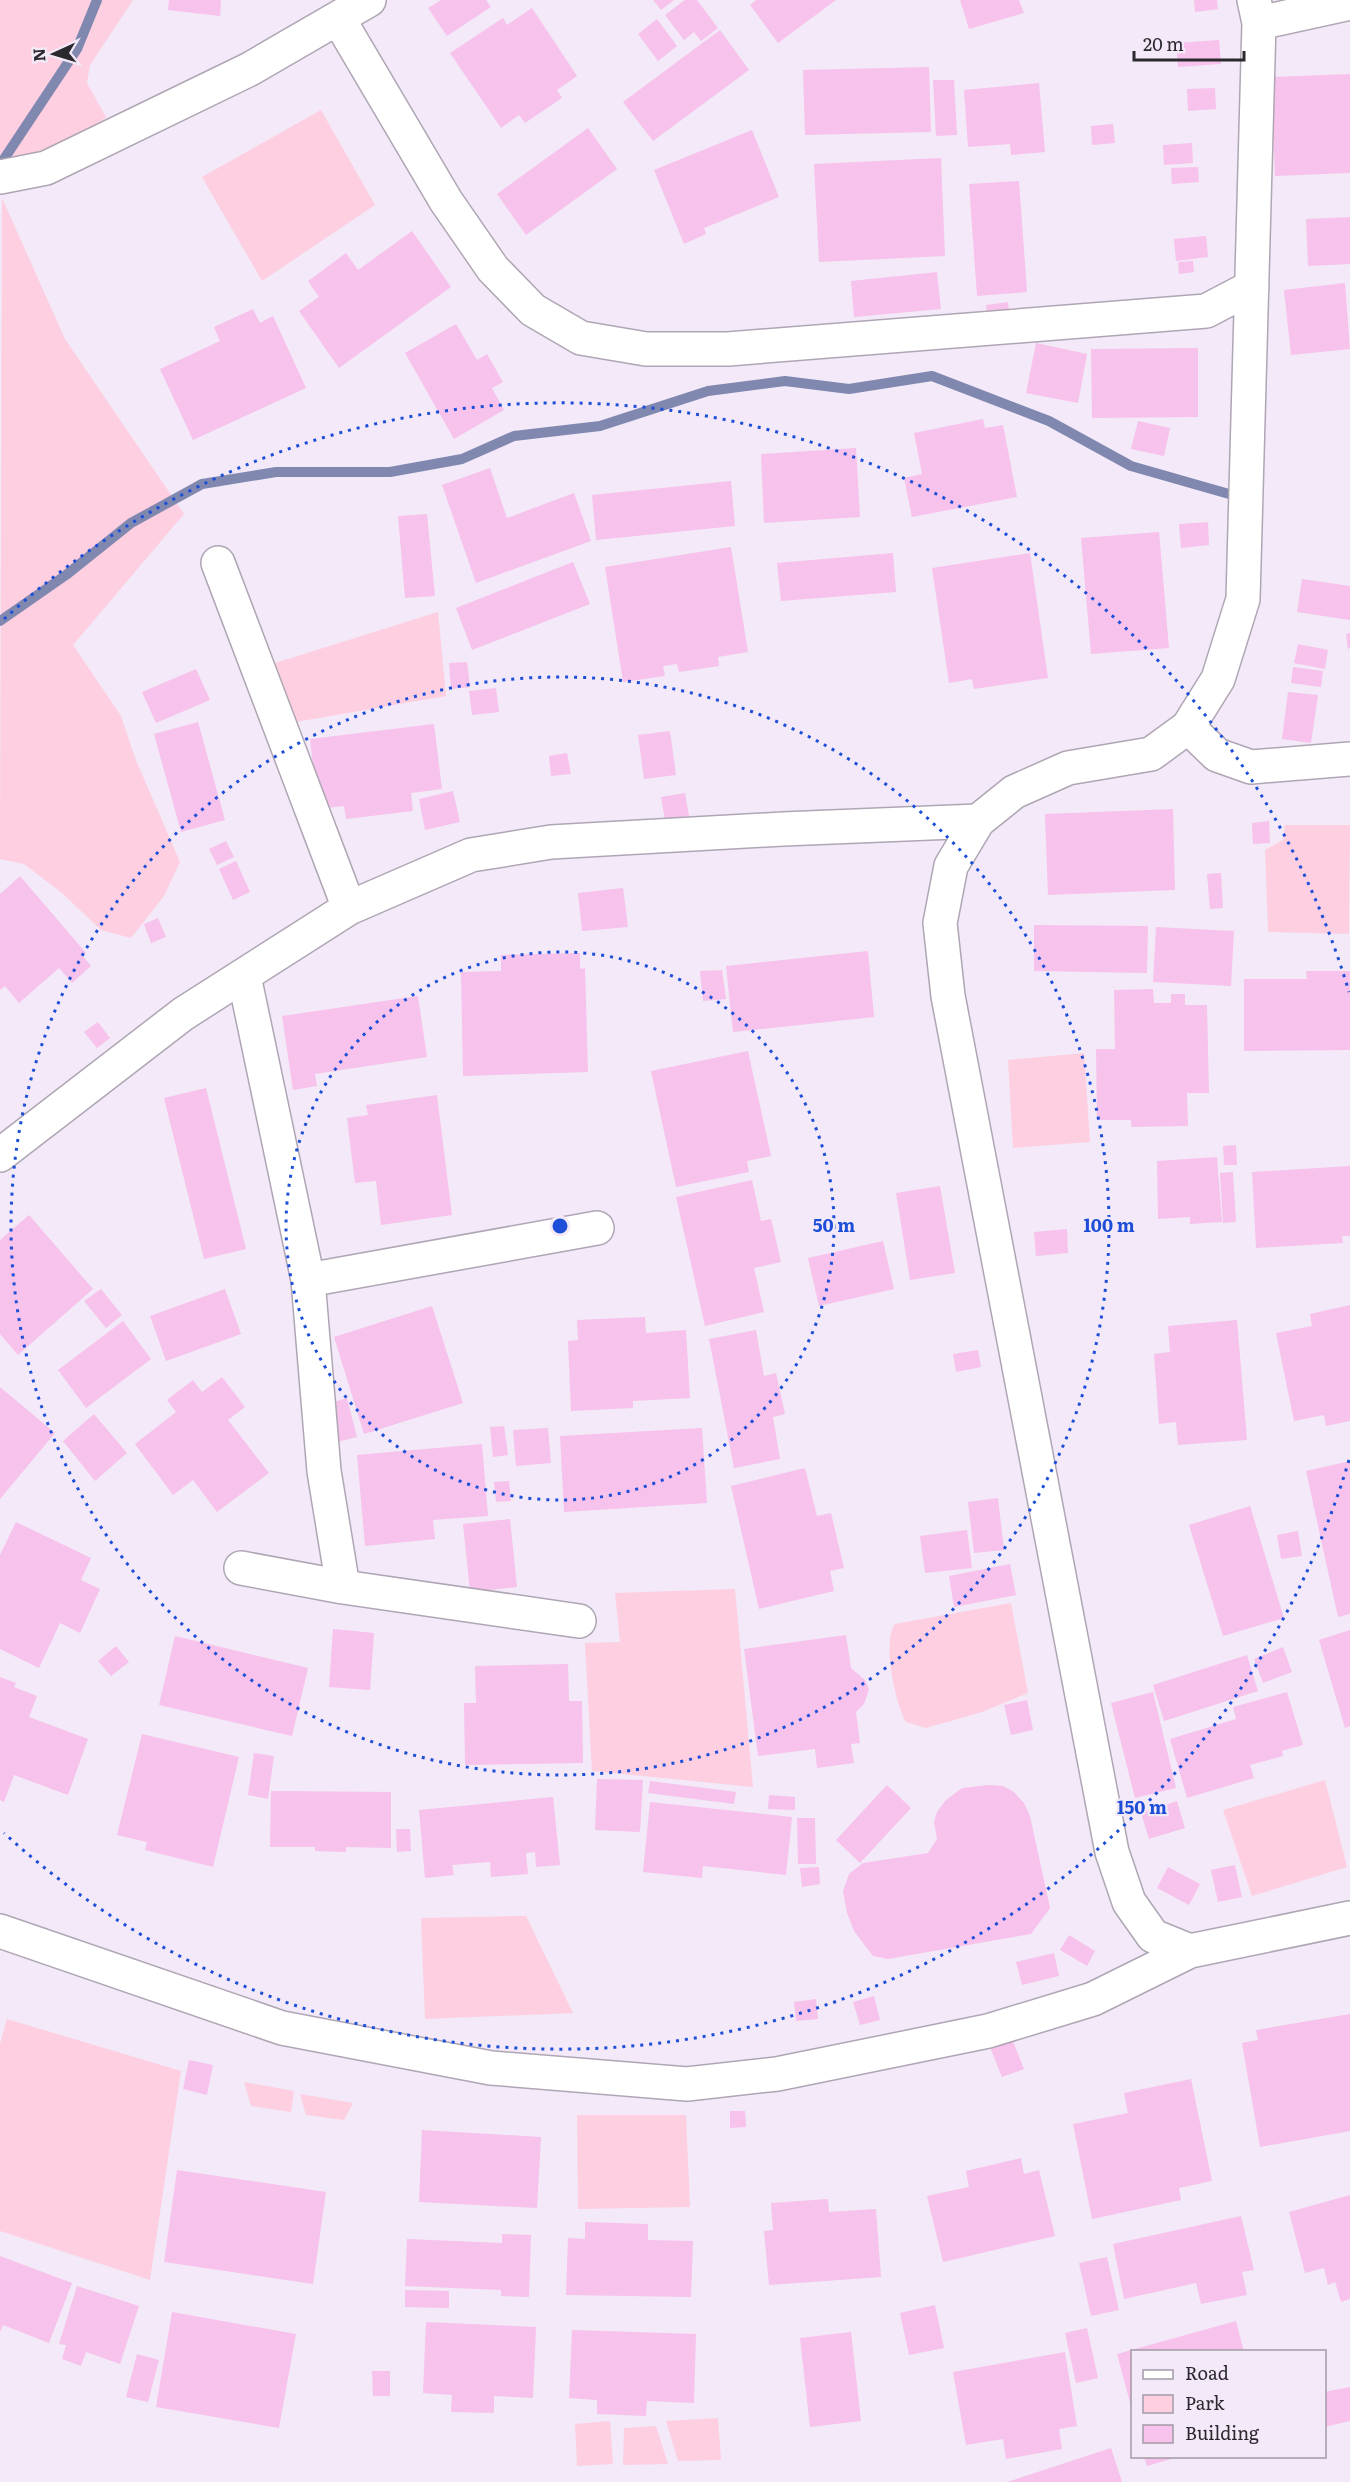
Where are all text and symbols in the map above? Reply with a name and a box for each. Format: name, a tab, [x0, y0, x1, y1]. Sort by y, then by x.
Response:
north arrow	[24, 24, 84, 84]
scale bar	[1134, 24, 1244, 62]
text: 20 m	[1143, 30, 1184, 57]
text: N	[26, 48, 50, 63]
text: 50 m	[813, 1211, 855, 1238]
text: 100 m	[1083, 1211, 1135, 1238]
centre of rings	[550, 1216, 570, 1236]
text: 150 m	[1117, 1793, 1167, 1820]
legend	[1131, 2350, 1326, 2458]
text: Road	[1185, 2359, 1229, 2386]
text: Park	[1185, 2389, 1226, 2416]
text: Building	[1185, 2419, 1260, 2446]

